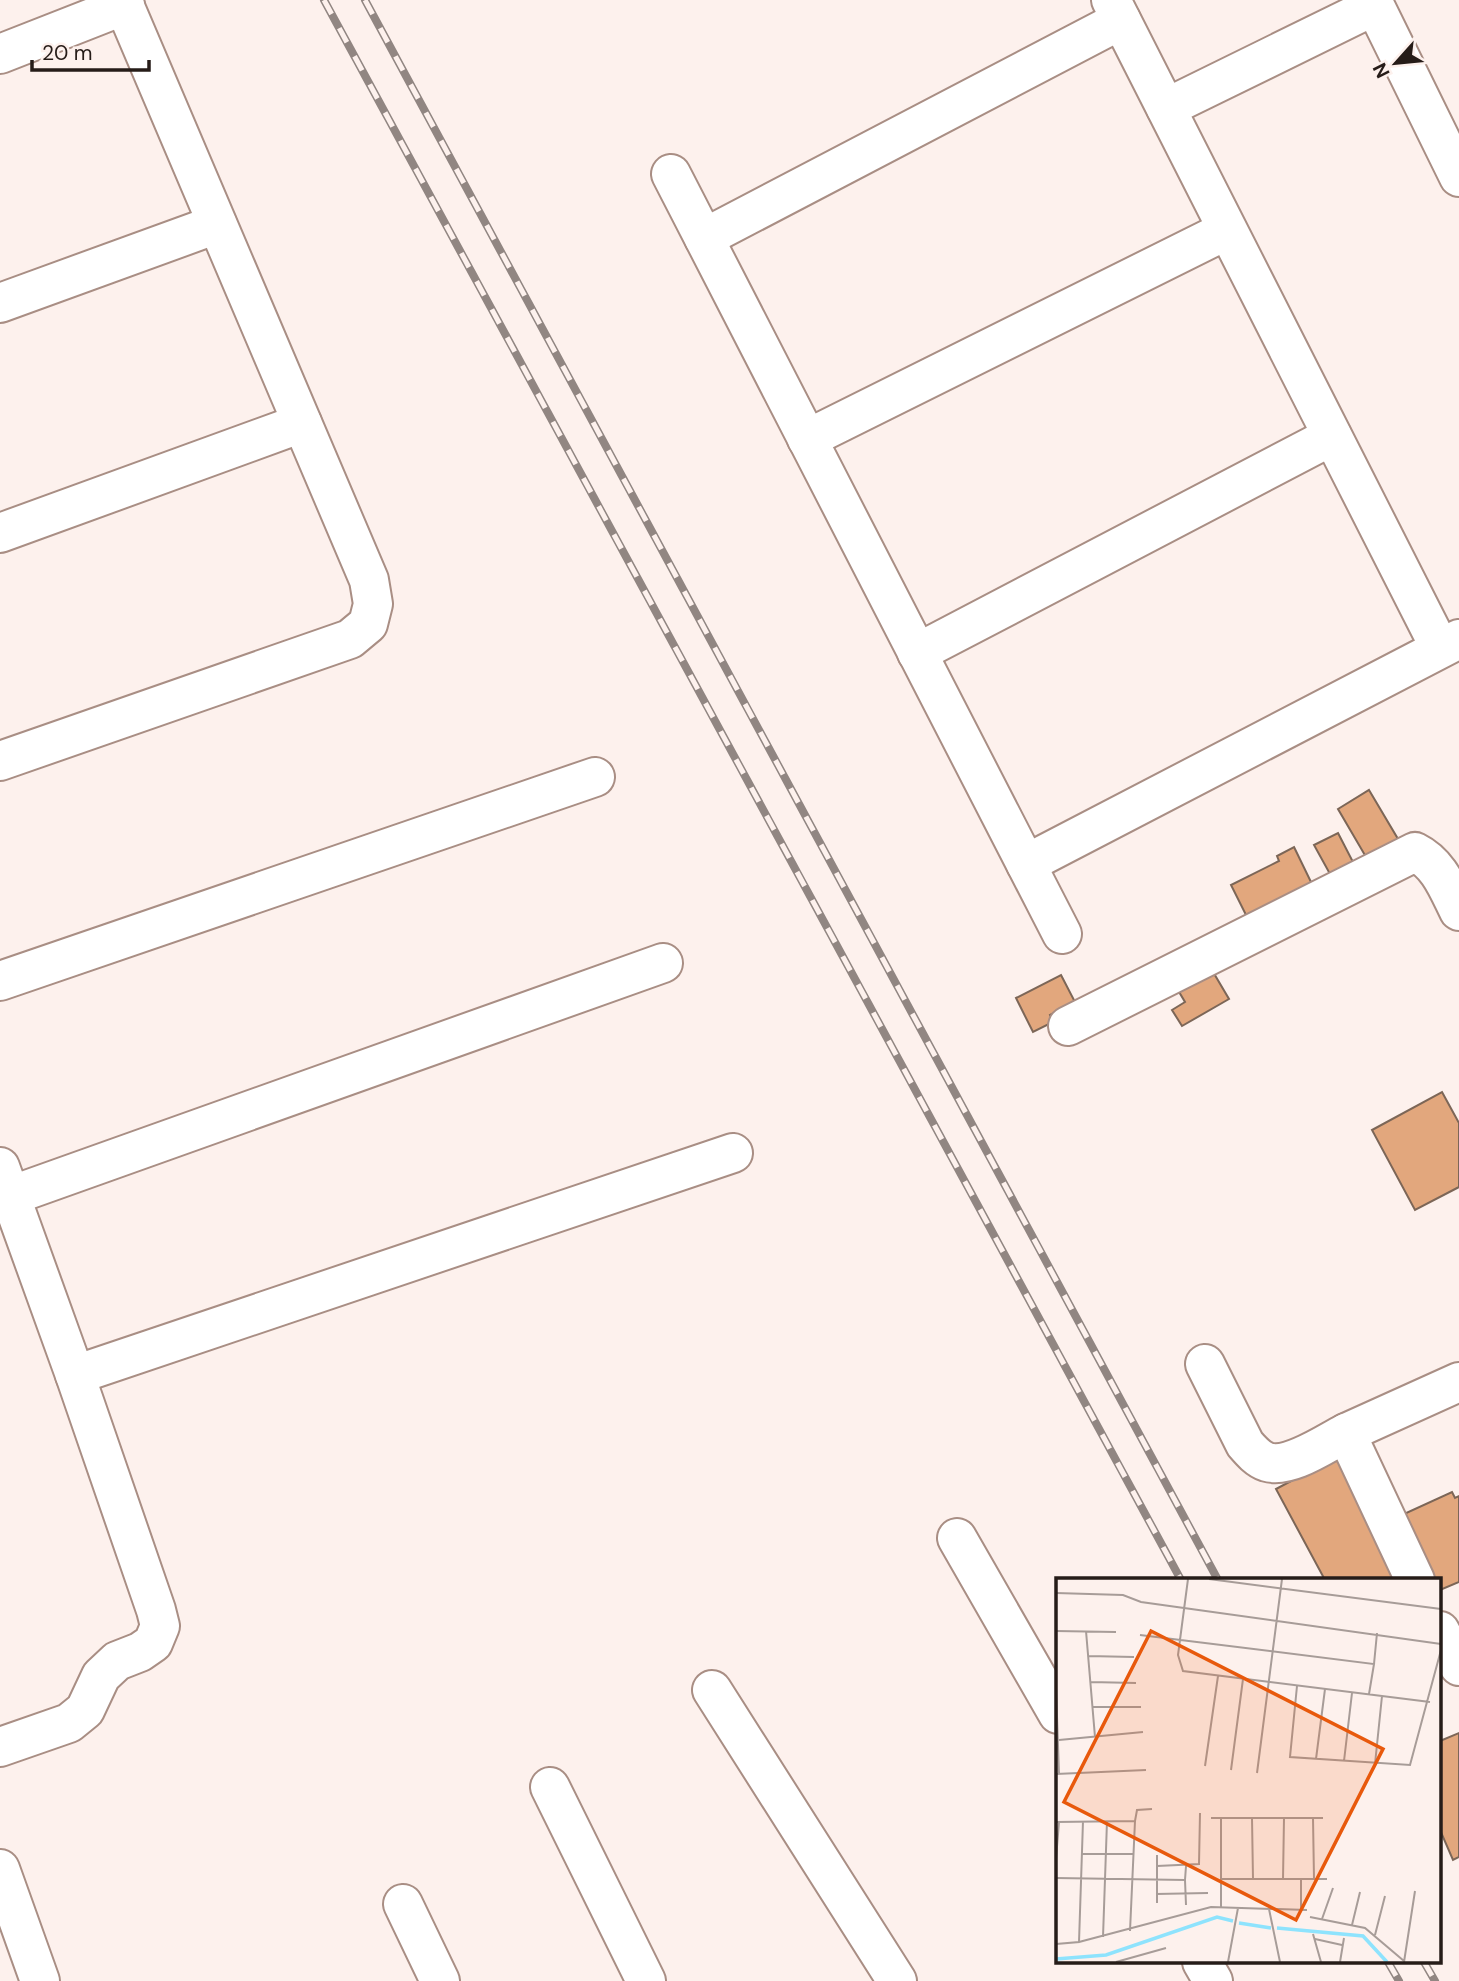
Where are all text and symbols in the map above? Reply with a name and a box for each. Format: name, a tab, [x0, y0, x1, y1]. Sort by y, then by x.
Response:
scale bar	[32, 28, 149, 72]
north arrow	[1361, 28, 1431, 98]
text: 20 m	[42, 39, 93, 67]
text: N	[1367, 59, 1396, 82]
inset map	[1056, 1578, 1442, 1964]

